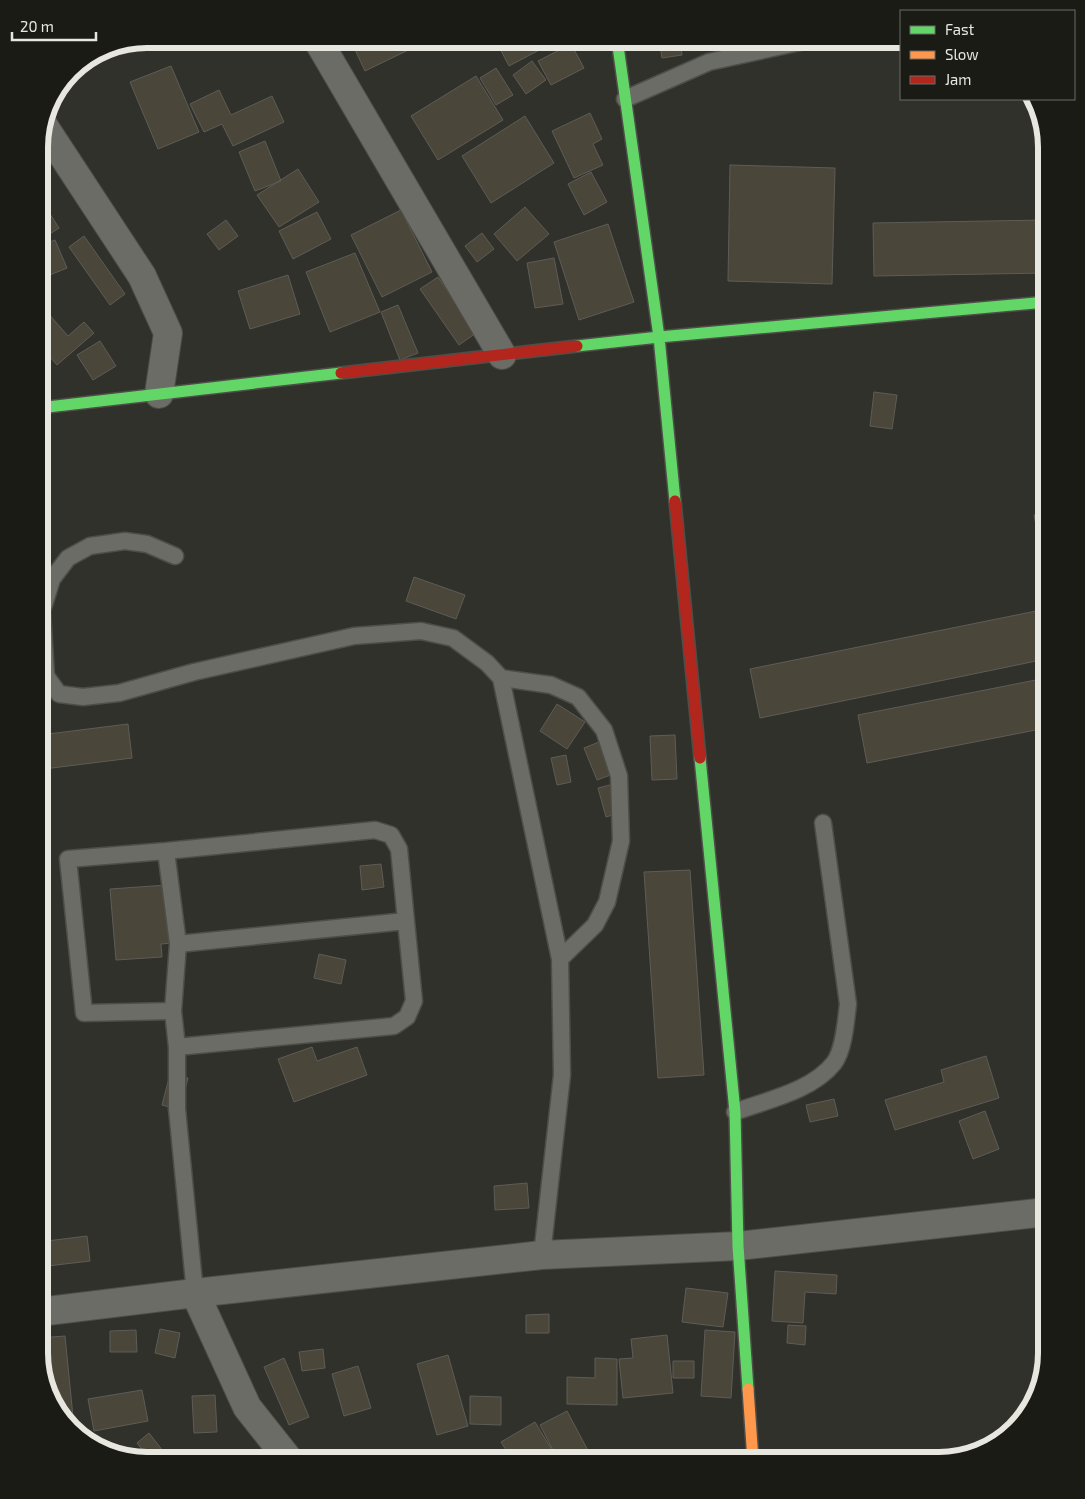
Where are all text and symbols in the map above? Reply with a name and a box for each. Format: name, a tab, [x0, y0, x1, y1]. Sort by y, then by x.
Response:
scale bar	[12, 10, 96, 42]
legend	[900, 10, 1075, 100]
text: 20 m	[20, 17, 54, 35]
text: Fast	[945, 20, 975, 38]
text: Slow	[945, 45, 979, 63]
text: Jam	[945, 70, 971, 88]

